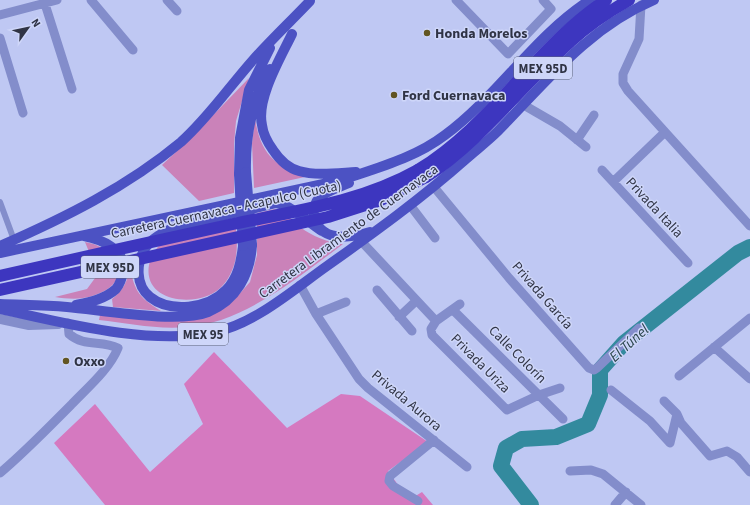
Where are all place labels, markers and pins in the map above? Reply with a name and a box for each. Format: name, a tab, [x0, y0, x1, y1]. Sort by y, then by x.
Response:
place label: Honda Morelos	[435, 24, 527, 44]
marker: Honda Morelos	[422, 28, 432, 38]
place label: Ford Cuernavaca	[402, 86, 505, 106]
marker: Ford Cuernavaca	[389, 90, 399, 100]
place label: Oxxo	[74, 352, 105, 372]
marker: Oxxo	[61, 356, 71, 366]

